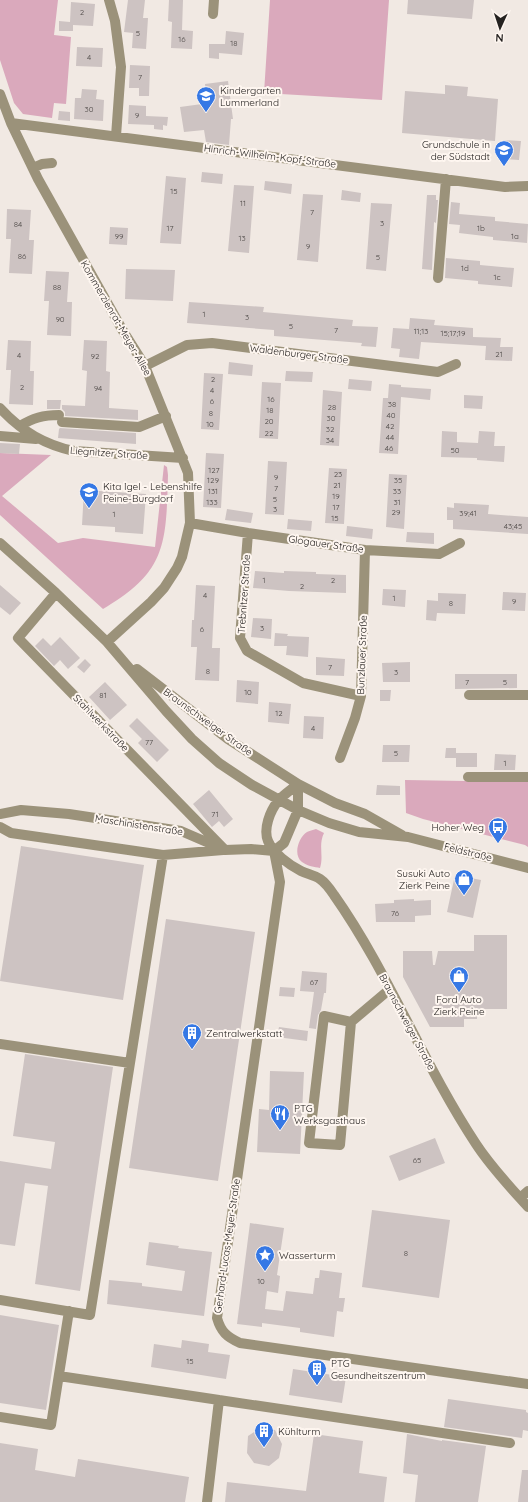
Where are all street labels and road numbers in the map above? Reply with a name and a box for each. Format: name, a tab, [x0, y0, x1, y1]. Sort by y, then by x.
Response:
street label: Hinrich-Wilhelm-Kopf-Straße	[203, 141, 337, 171]
street label: Kommerzienrat-Meyer-Allee	[78, 258, 155, 378]
street label: Waldenburger Straße	[249, 341, 350, 367]
street label: Liegnitzer Straße	[70, 444, 149, 462]
street label: Glogauer Straße	[288, 532, 365, 556]
street label: Trebnitzer Straße	[235, 554, 253, 634]
street label: Bunzlauer Straße	[354, 615, 370, 695]
street label: Braunschweiger Straße	[161, 685, 256, 759]
street label: Stahlwerkstraße	[70, 692, 132, 755]
street label: Maschinistenstraße	[94, 812, 184, 838]
street label: Feldstraße	[443, 840, 494, 864]
street label: Braunschweiger Straße	[376, 972, 438, 1073]
street label: Gerhard-Lucas-Meyer-Straße	[211, 1177, 243, 1314]

